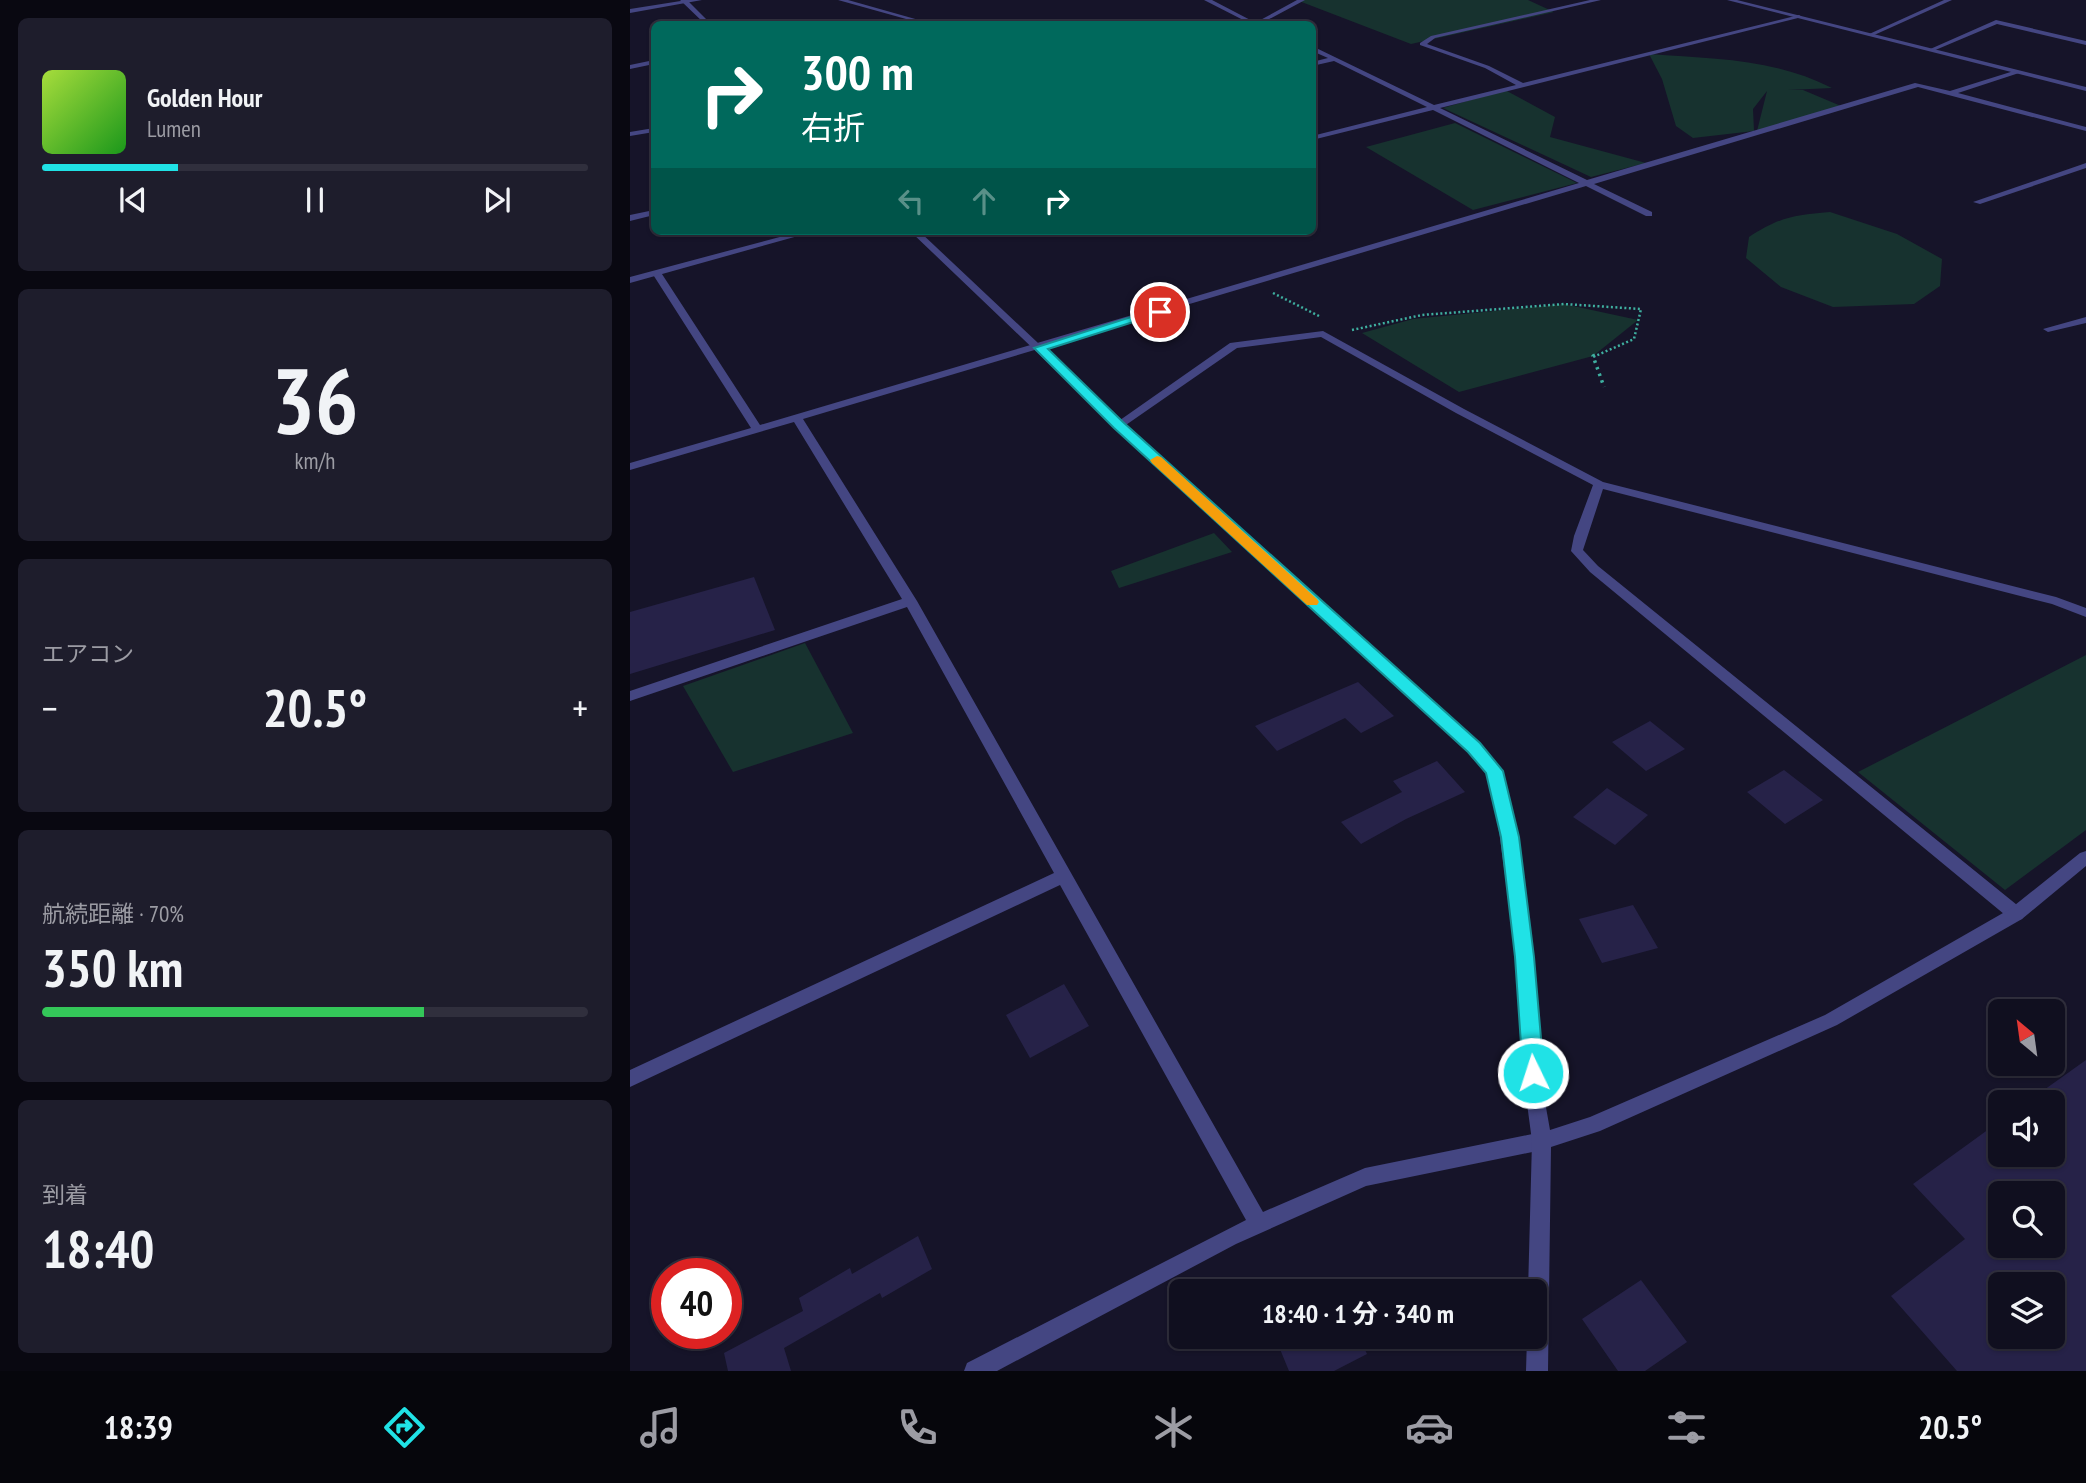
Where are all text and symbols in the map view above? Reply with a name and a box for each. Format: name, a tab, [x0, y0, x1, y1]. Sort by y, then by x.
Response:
text: 300 m	[801, 40, 914, 104]
icon: right	[686, 49, 777, 140]
text: Golden Hour	[147, 81, 262, 114]
text: 右折	[801, 106, 865, 148]
text: Lumen	[147, 114, 201, 143]
icon: previous	[114, 181, 152, 219]
icon: pause	[296, 181, 334, 219]
icon: next	[478, 181, 516, 219]
icon: left	[892, 182, 930, 220]
icon: ahead	[965, 182, 1003, 220]
icon: right	[1038, 182, 1076, 220]
pin	[1130, 282, 1190, 342]
icon: arrive	[1141, 293, 1179, 331]
text: 36	[272, 341, 359, 459]
text: km/h	[295, 446, 335, 475]
text: エアコン	[42, 639, 134, 668]
text: 20.5°	[263, 674, 367, 741]
text: −	[42, 683, 58, 732]
text: +	[572, 683, 588, 732]
text: 航続距離 · 70%	[42, 899, 184, 928]
text: 350 km	[42, 934, 183, 1001]
north arrow	[1988, 999, 2065, 1076]
map controls	[1988, 999, 2065, 1349]
position arrow	[1496, 1036, 1570, 1110]
button: sound	[1988, 1090, 2065, 1167]
text: 到着	[42, 1180, 88, 1209]
button: search	[1988, 1181, 2065, 1258]
text: 18:40	[42, 1215, 154, 1282]
speed limit sign: 40	[651, 1258, 742, 1349]
button: layers	[1988, 1272, 2065, 1349]
text: 18:40 · 1 分 · 340 m	[1262, 1297, 1454, 1330]
icon: directions	[380, 1403, 429, 1452]
icon: music	[636, 1403, 685, 1452]
icon: phone	[893, 1403, 942, 1452]
icon: climate	[1149, 1403, 1198, 1452]
icon: car	[1405, 1403, 1454, 1452]
icon: filters	[1662, 1403, 1711, 1452]
text: 18:39	[104, 1406, 173, 1448]
text: 20.5°	[1918, 1406, 1982, 1448]

